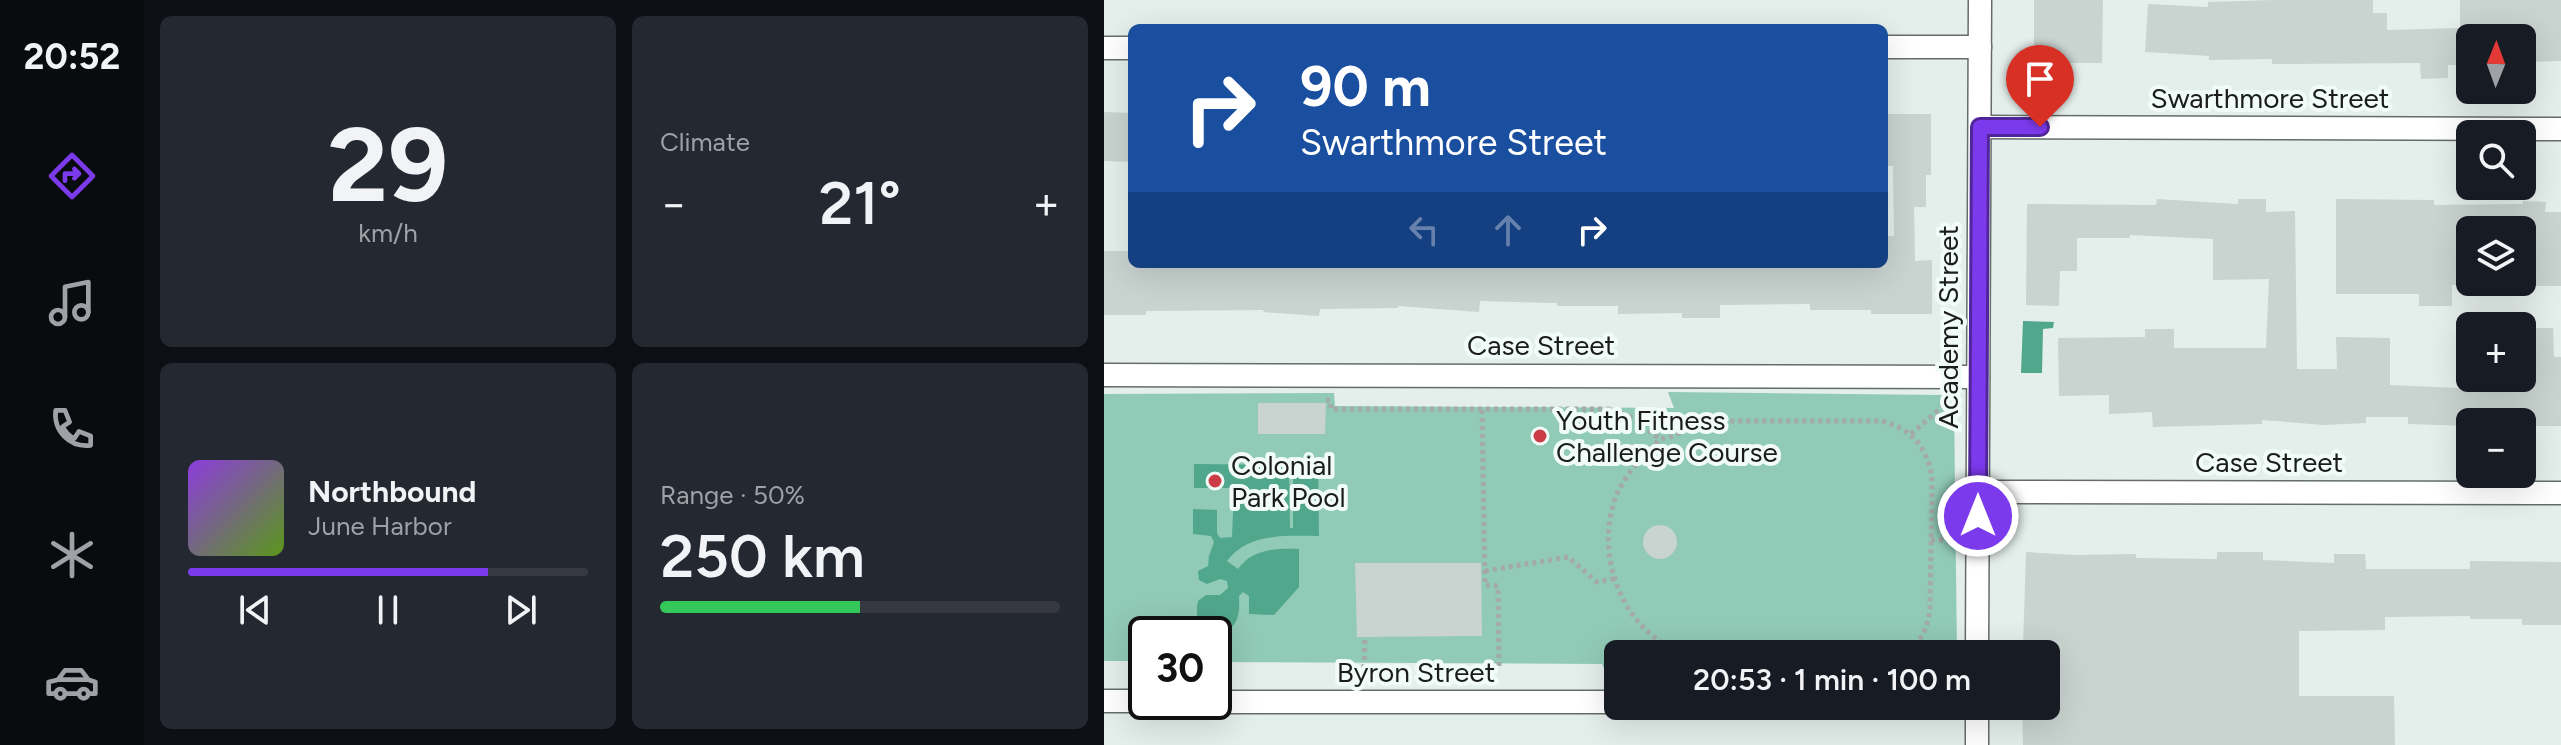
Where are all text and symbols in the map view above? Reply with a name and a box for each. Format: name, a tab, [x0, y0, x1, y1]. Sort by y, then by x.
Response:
north arrow	[2456, 24, 2536, 104]
map controls	[2456, 24, 2536, 488]
text: 20:52	[24, 35, 120, 78]
pin	[2006, 45, 2074, 127]
text: 90 m	[1300, 53, 1431, 120]
icon: right	[1168, 56, 1272, 160]
icon: arrive	[2018, 57, 2062, 101]
street label: Swarthmore Street	[2151, 81, 2389, 115]
text: 29	[328, 102, 448, 227]
button: search	[2456, 120, 2536, 200]
text: Swarthmore Street	[1300, 121, 1607, 164]
text: Climate	[660, 126, 750, 158]
icon: directions	[44, 148, 100, 204]
text: 21°	[819, 167, 901, 239]
text: −	[660, 177, 687, 230]
text: +	[1033, 177, 1060, 230]
icon: left	[1402, 208, 1446, 252]
icon: ahead	[1486, 208, 1530, 252]
icon: right	[1570, 208, 1614, 252]
button: layers	[2456, 216, 2536, 296]
text: km/h	[358, 217, 418, 249]
street label: Academy Street	[1931, 225, 1965, 429]
icon: music	[44, 275, 100, 331]
button: +	[2456, 312, 2536, 392]
street label: Case Street	[1467, 328, 1615, 362]
icon: phone	[44, 401, 100, 457]
place label: Youth Fitness Challenge Course	[1556, 403, 1778, 469]
button: −	[2456, 408, 2536, 488]
marker: Youth Fitness Challenge Course	[1531, 427, 1549, 445]
street label: Case Street	[2195, 445, 2343, 479]
place label: Colonial Park Pool	[1231, 448, 1346, 514]
marker: Colonial Park Pool	[1206, 472, 1224, 490]
text: Northbound	[308, 473, 476, 510]
position arrow	[1936, 474, 2020, 558]
text: Range · 50%	[660, 479, 805, 511]
text: June Harbor	[308, 510, 452, 542]
text: 250 km	[660, 520, 865, 592]
icon: climate	[44, 527, 100, 583]
icon: previous	[233, 588, 277, 632]
icon: pause	[366, 588, 410, 632]
icon: next	[499, 588, 543, 632]
speed limit sign: 30	[1128, 616, 1232, 720]
icon: car	[44, 654, 100, 710]
street label: Byron Street	[1337, 655, 1495, 689]
text: 20:53 · 1 min · 100 m	[1693, 661, 1971, 698]

